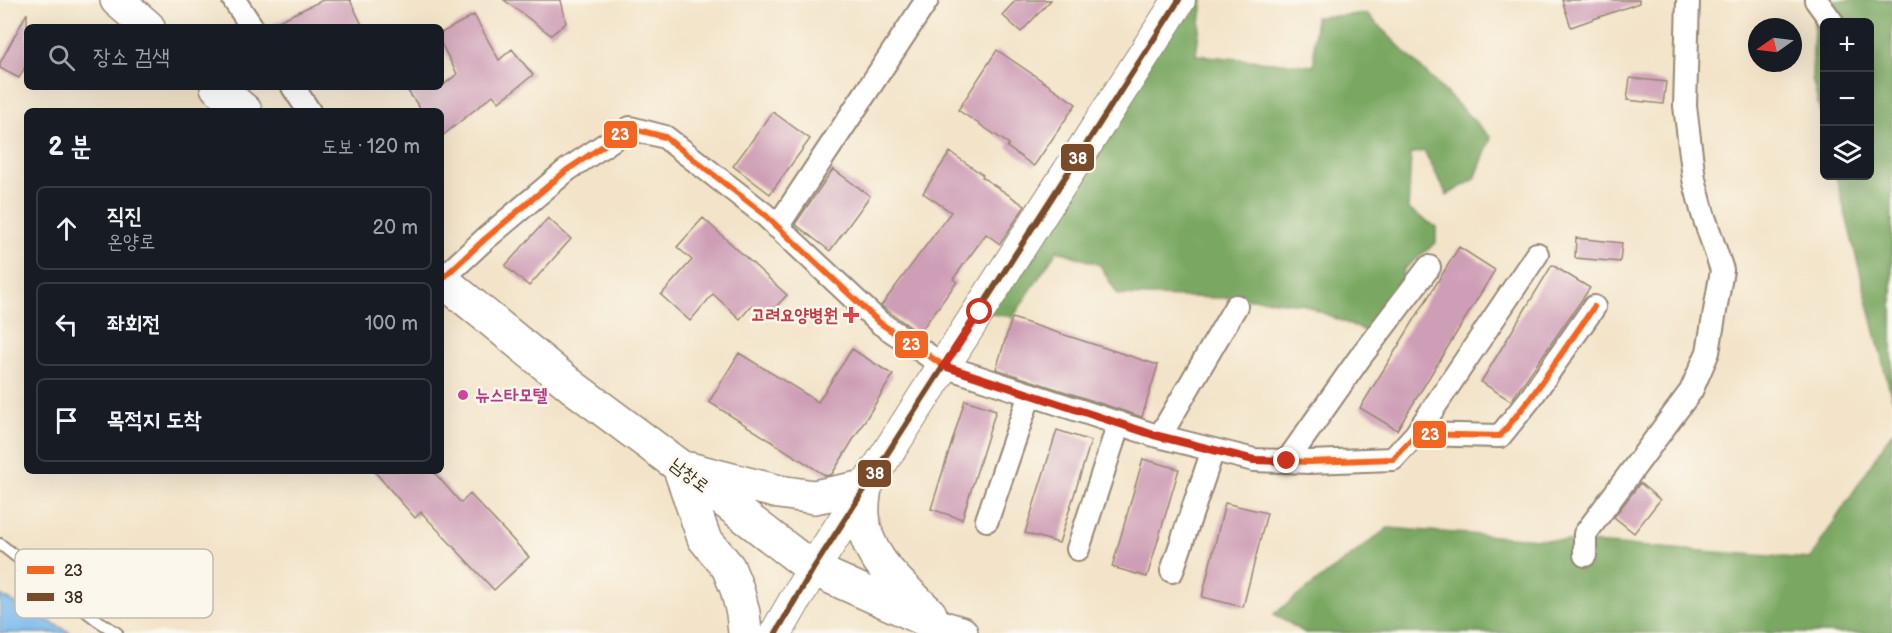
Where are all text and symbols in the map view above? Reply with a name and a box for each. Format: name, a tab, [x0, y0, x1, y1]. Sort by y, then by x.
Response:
north arrow	[1748, 18, 1802, 72]
map controls	[1820, 18, 1874, 180]
button: +	[1820, 18, 1874, 72]
search box	[24, 24, 444, 90]
icon: search	[45, 41, 78, 74]
text: 장소 검색	[93, 44, 170, 71]
button: −	[1820, 72, 1874, 126]
line badge: 23	[603, 120, 638, 149]
text: 23	[611, 126, 629, 145]
button: layers	[1820, 126, 1874, 180]
text: 2 분	[48, 132, 92, 163]
text: 도보 · 120 m	[322, 135, 420, 159]
line badge: 38	[1060, 143, 1095, 172]
text: 38	[1069, 150, 1087, 169]
text: 직진	[107, 203, 142, 230]
icon: ahead	[50, 212, 83, 245]
text: 20 m	[373, 216, 418, 240]
text: 온양로	[107, 230, 155, 254]
route start	[966, 298, 992, 324]
place label: 고려요양병원	[751, 305, 838, 326]
marker: 고려요양병원	[842, 306, 860, 324]
icon: left	[50, 308, 83, 341]
text: 좌회전	[107, 311, 160, 338]
text: 100 m	[365, 312, 418, 336]
line badge: 23	[894, 330, 929, 359]
text: 23	[902, 336, 920, 355]
place label: 뉴스타모텔	[475, 385, 548, 406]
marker: 뉴스타모텔	[456, 388, 470, 402]
icon: arrive	[50, 404, 83, 437]
text: 목적지 도착	[107, 407, 201, 434]
line badge: 23	[1412, 420, 1447, 449]
text: 23	[1421, 426, 1439, 445]
route end	[1273, 447, 1299, 473]
street label: 남창로	[666, 454, 713, 497]
line badge: 38	[857, 459, 892, 488]
text: 38	[866, 465, 884, 484]
legend	[15, 549, 213, 618]
text: 23	[64, 562, 83, 581]
text: 38	[64, 589, 83, 608]

